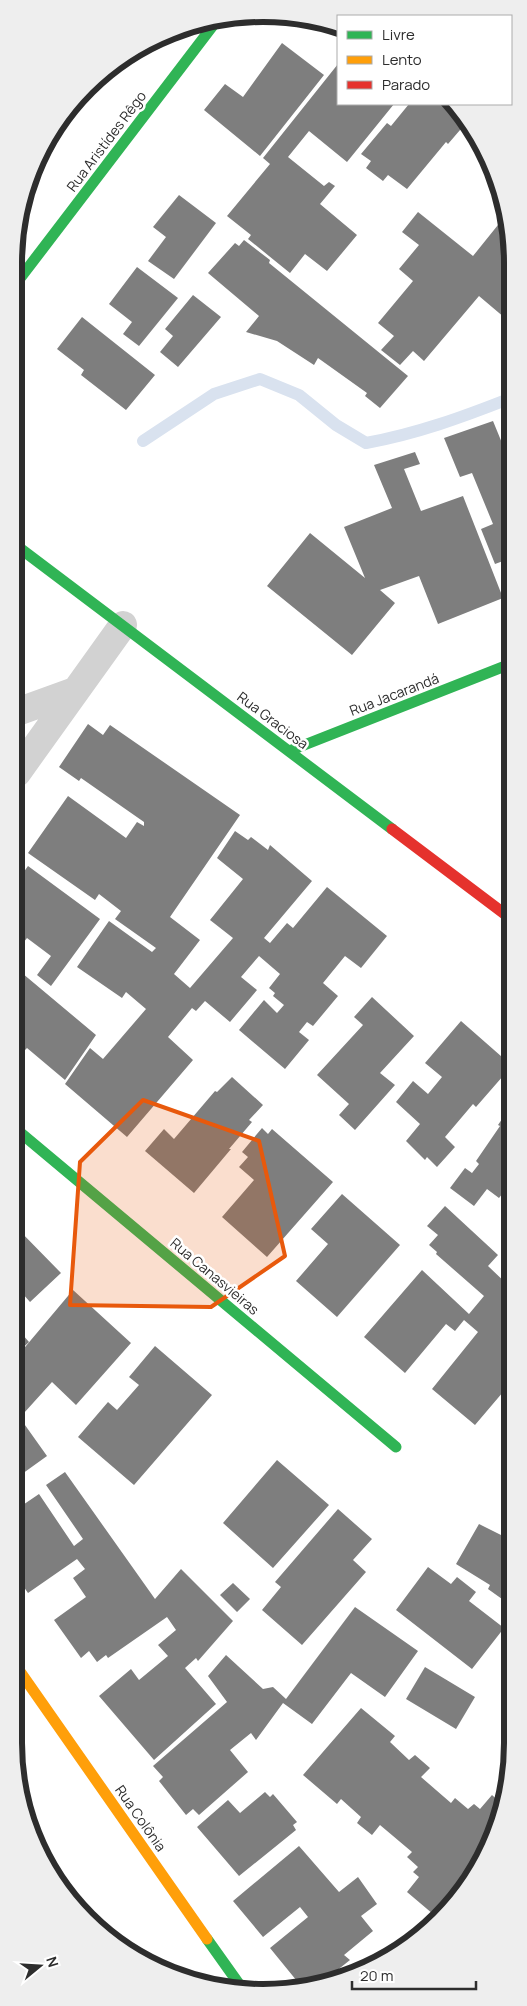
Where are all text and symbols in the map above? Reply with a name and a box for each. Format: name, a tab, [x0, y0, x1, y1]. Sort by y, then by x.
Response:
legend	[337, 15, 512, 105]
text: Livre	[382, 24, 415, 45]
text: Lento	[382, 49, 422, 70]
text: Parado	[382, 74, 430, 95]
street label: Rua Aristídes Rêgo	[62, 87, 150, 195]
street label: Rua Jacarandá	[347, 668, 441, 720]
street label: Rua Graciosa	[234, 687, 312, 753]
street label: Rua Canasvieiras	[167, 1233, 263, 1319]
street label: Rua Colônia	[111, 1781, 171, 1855]
north arrow	[15, 1941, 65, 1991]
text: N	[42, 1954, 63, 1970]
scale bar	[352, 1958, 476, 1990]
text: 20 m	[360, 1965, 393, 1986]

